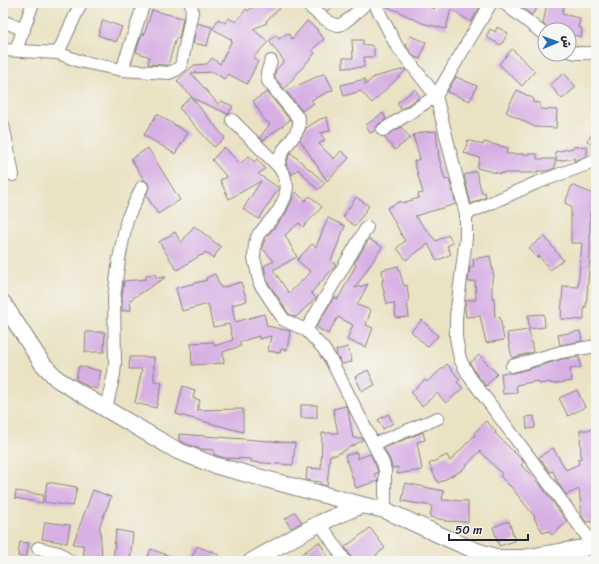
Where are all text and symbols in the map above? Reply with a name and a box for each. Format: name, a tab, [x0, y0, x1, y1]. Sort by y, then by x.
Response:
north arrow	[537, 22, 577, 62]
text: ش	[557, 35, 576, 48]
scale bar	[449, 516, 528, 542]
text: 50 m	[455, 519, 482, 541]

